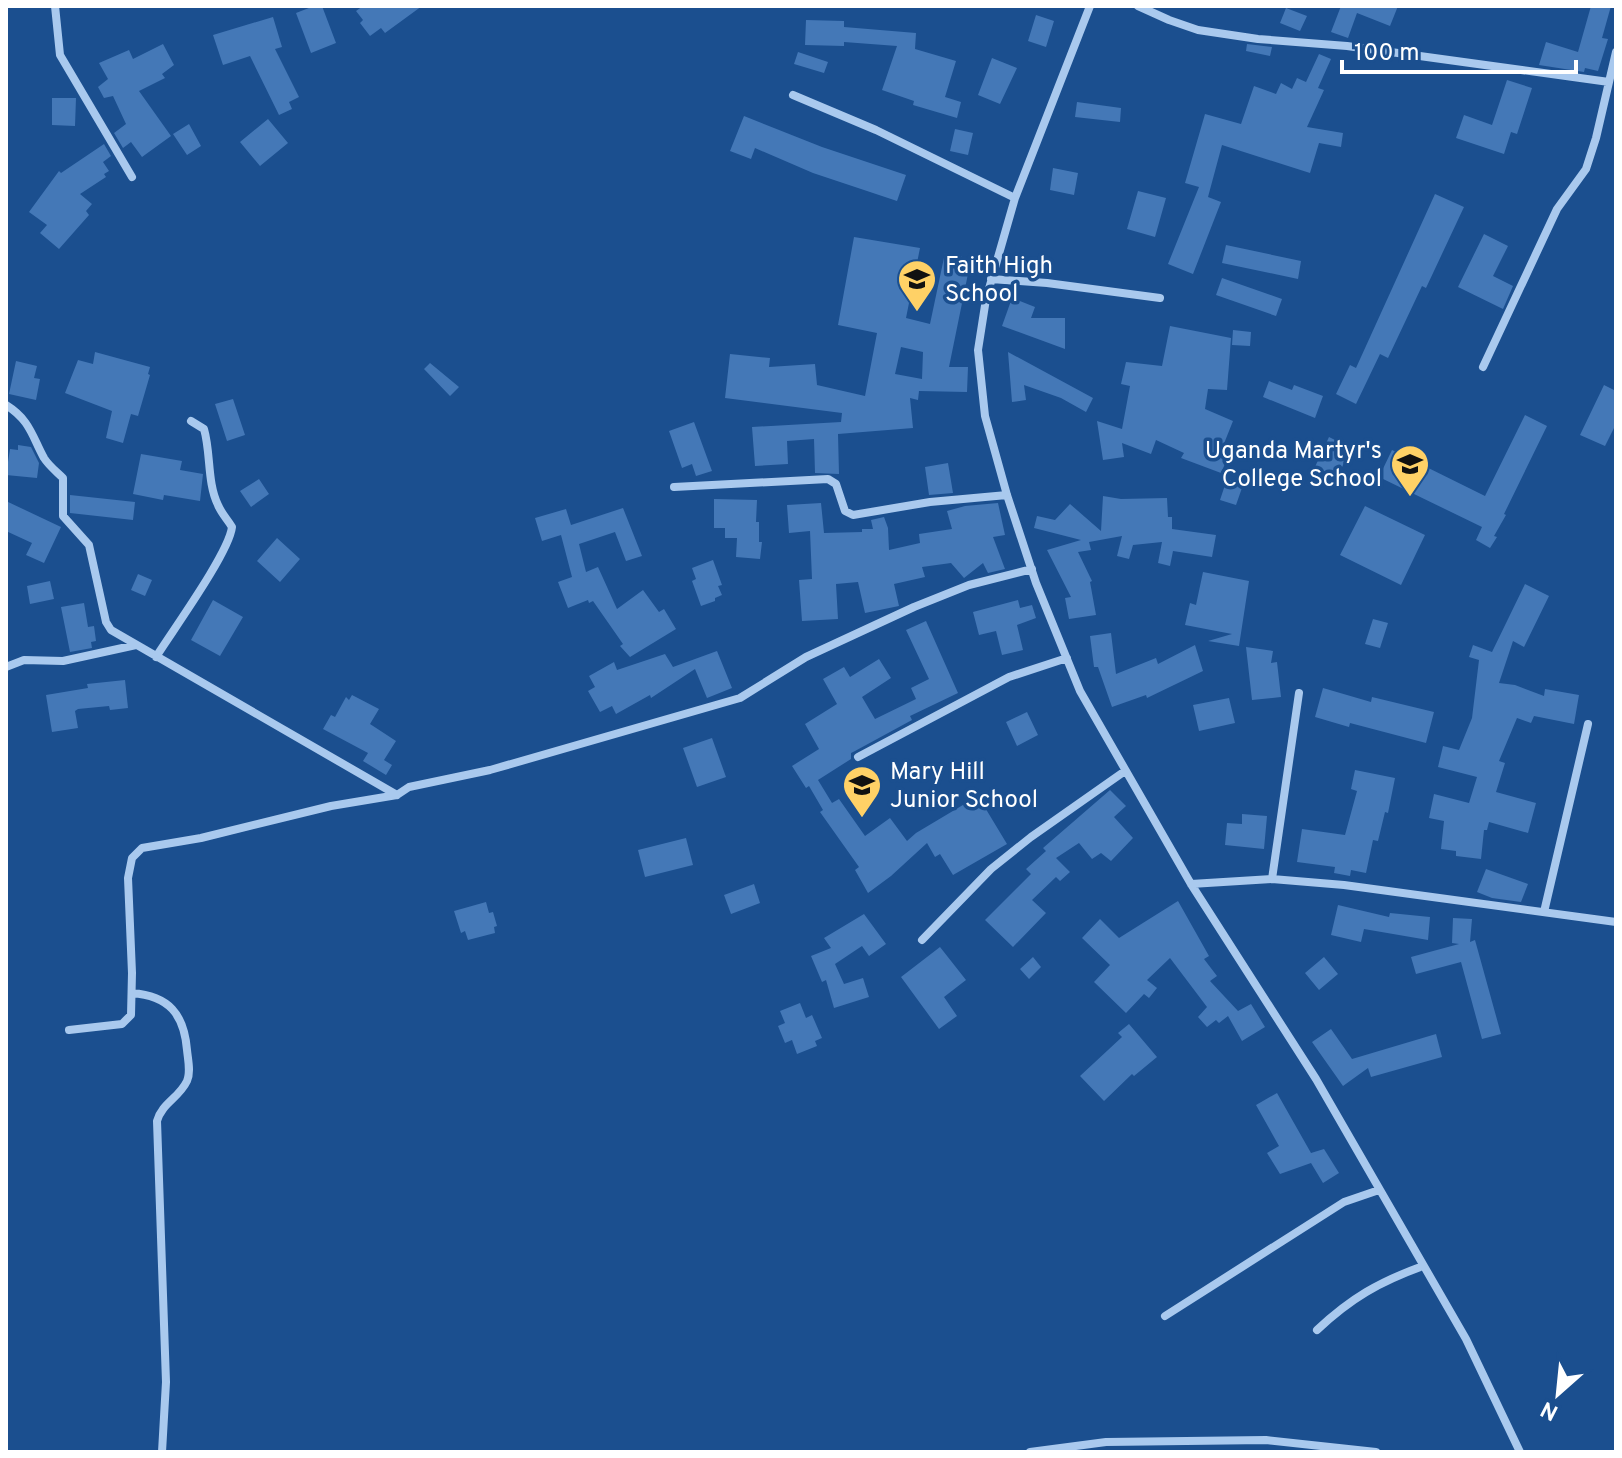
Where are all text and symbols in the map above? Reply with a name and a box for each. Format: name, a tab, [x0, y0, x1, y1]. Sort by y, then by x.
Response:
scale bar	[1342, 24, 1576, 74]
text: 100 m	[1354, 39, 1420, 69]
place label: Faith High School	[945, 252, 1053, 310]
school or university icon: Faith High School	[896, 258, 938, 313]
place label: Uganda Martyr's College School	[1205, 437, 1382, 495]
school or university icon: Uganda Martyr's College School	[1389, 443, 1431, 498]
place label: Mary Hill Junior School	[890, 758, 1038, 816]
school or university icon: Mary Hill Junior School	[841, 764, 883, 819]
north arrow	[1518, 1354, 1598, 1434]
text: N	[1537, 1394, 1563, 1425]

